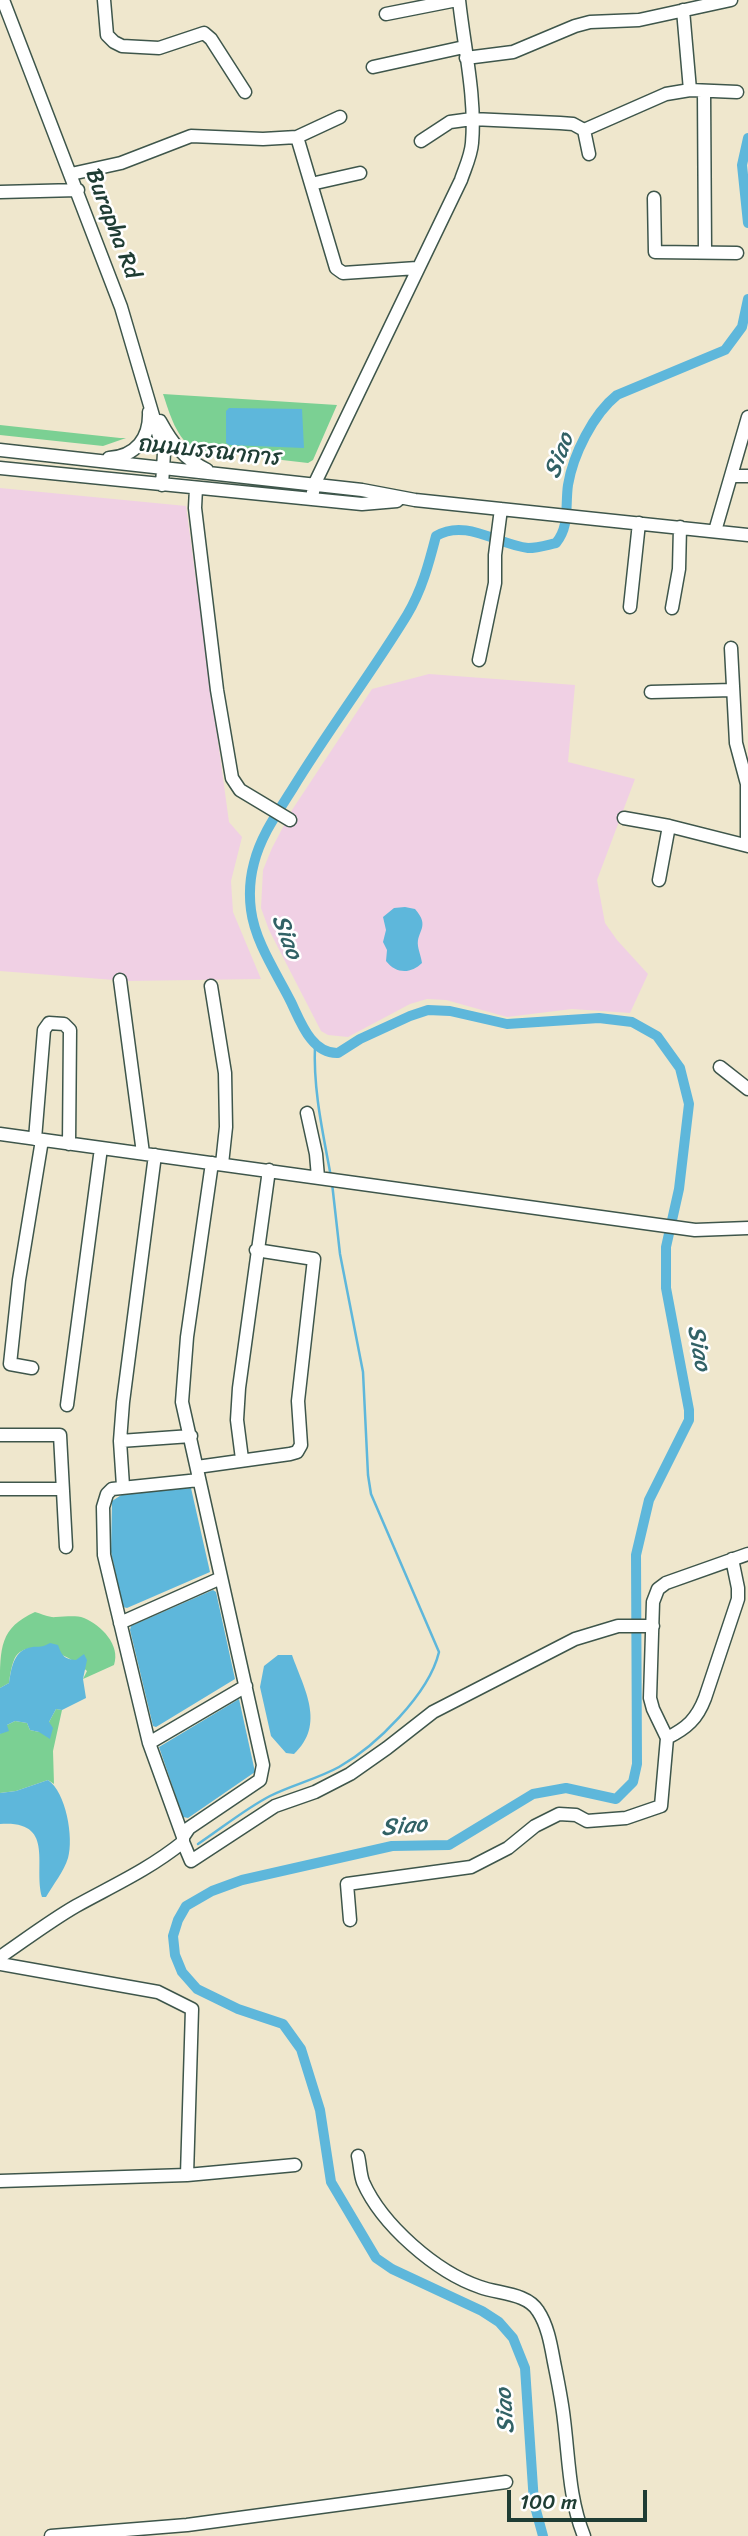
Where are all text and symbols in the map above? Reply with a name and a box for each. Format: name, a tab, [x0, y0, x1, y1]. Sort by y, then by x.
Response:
street label: Burapha Rd	[78, 165, 146, 283]
water label: Siao	[539, 430, 581, 482]
street label: ถนนบรรณาการ	[137, 431, 283, 473]
water label: Siao	[264, 911, 308, 963]
water label: Siao	[680, 1323, 716, 1373]
water label: Siao	[380, 1811, 428, 1843]
water label: Siao	[490, 2387, 522, 2435]
scale bar	[510, 2476, 650, 2520]
text: 100 m	[520, 2483, 577, 2521]

